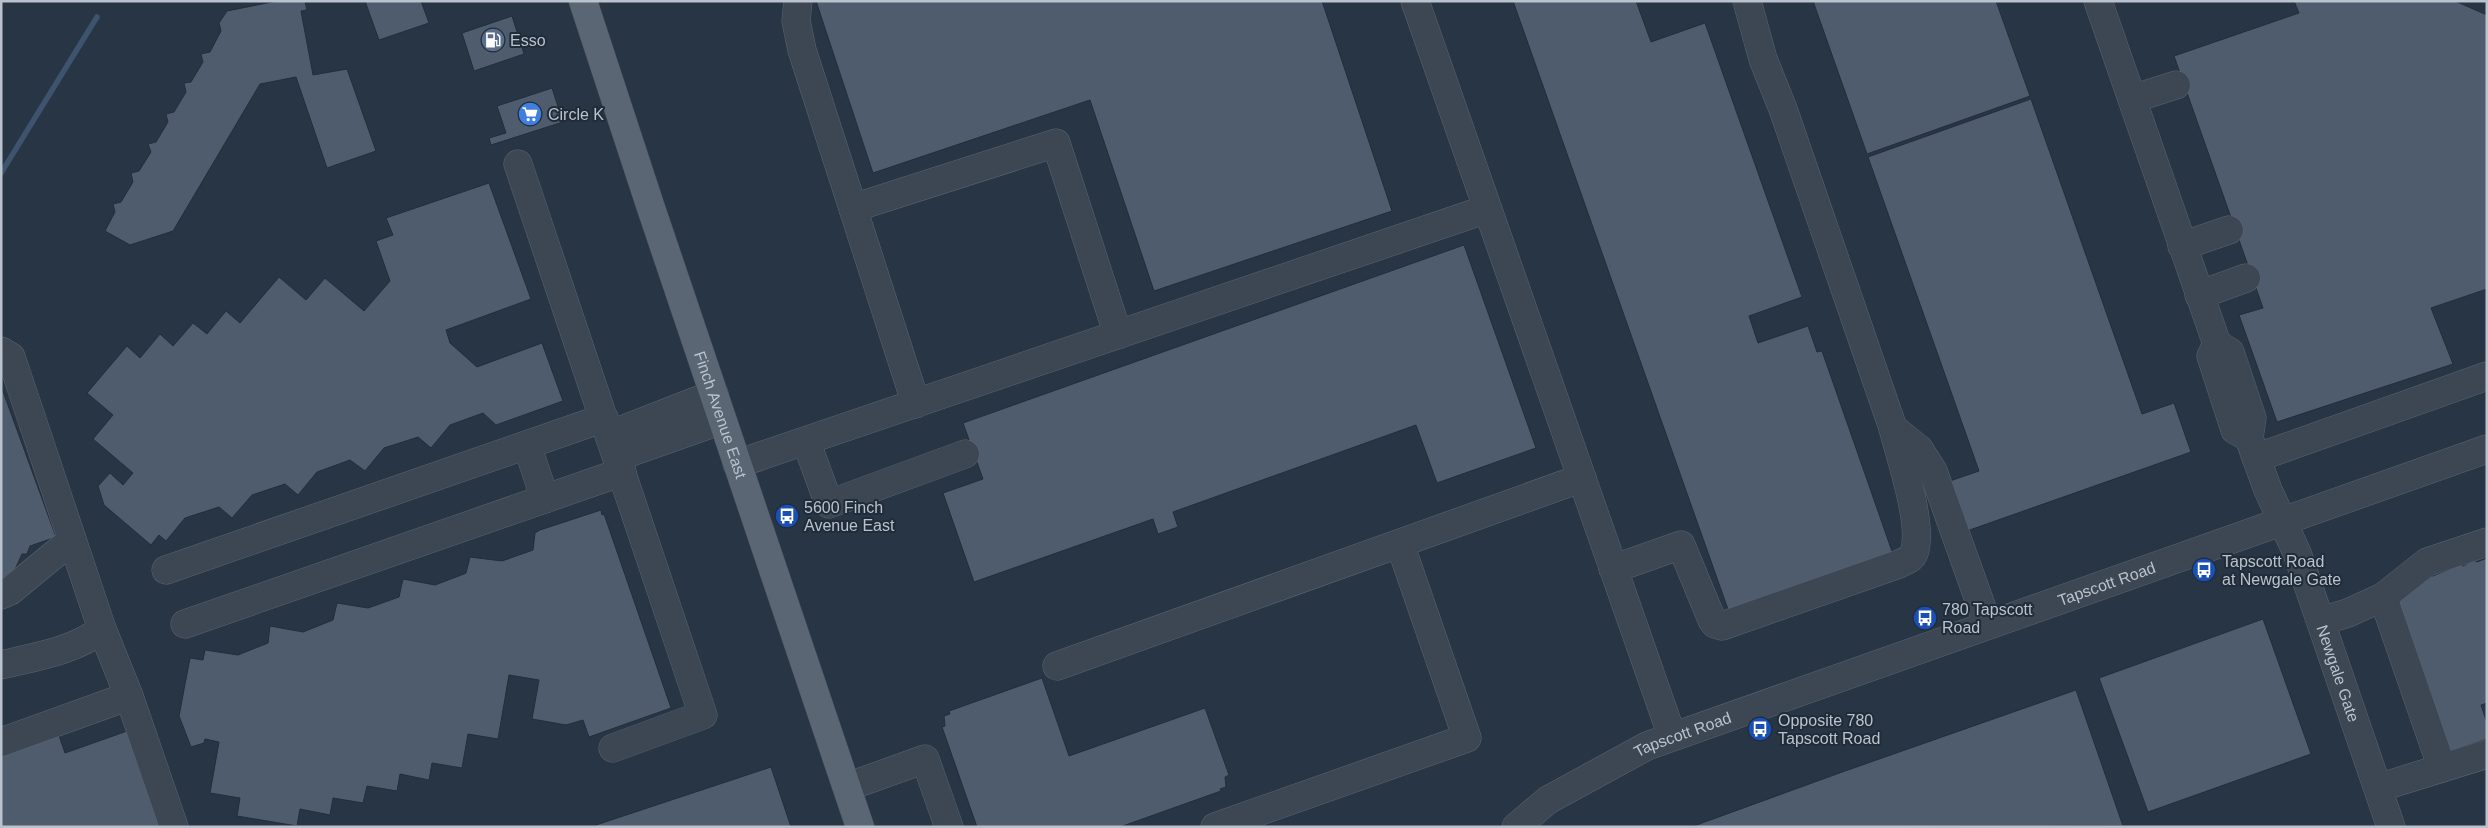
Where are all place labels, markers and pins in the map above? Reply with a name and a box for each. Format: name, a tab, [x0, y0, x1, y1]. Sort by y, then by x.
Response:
fuel station icon: Esso	[480, 27, 506, 53]
place label: Esso	[510, 32, 546, 49]
supermarket icon: Circle K	[517, 101, 543, 127]
place label: Circle K	[548, 106, 604, 123]
place label: 5600 Finch Avenue East	[804, 499, 895, 534]
bus stop icon: 5600 Finch Avenue East	[774, 503, 800, 529]
place label: Tapscott Road at Newgale Gate	[2222, 553, 2341, 588]
bus stop icon: Tapscott Road at Newgale Gate	[2191, 557, 2217, 583]
place label: 780 Tapscott Road	[1942, 601, 2033, 636]
bus stop icon: 780 Tapscott Road	[1912, 605, 1938, 631]
place label: Opposite 780 Tapscott Road	[1778, 712, 1880, 747]
bus stop icon: Opposite 780 Tapscott Road	[1747, 716, 1773, 742]

